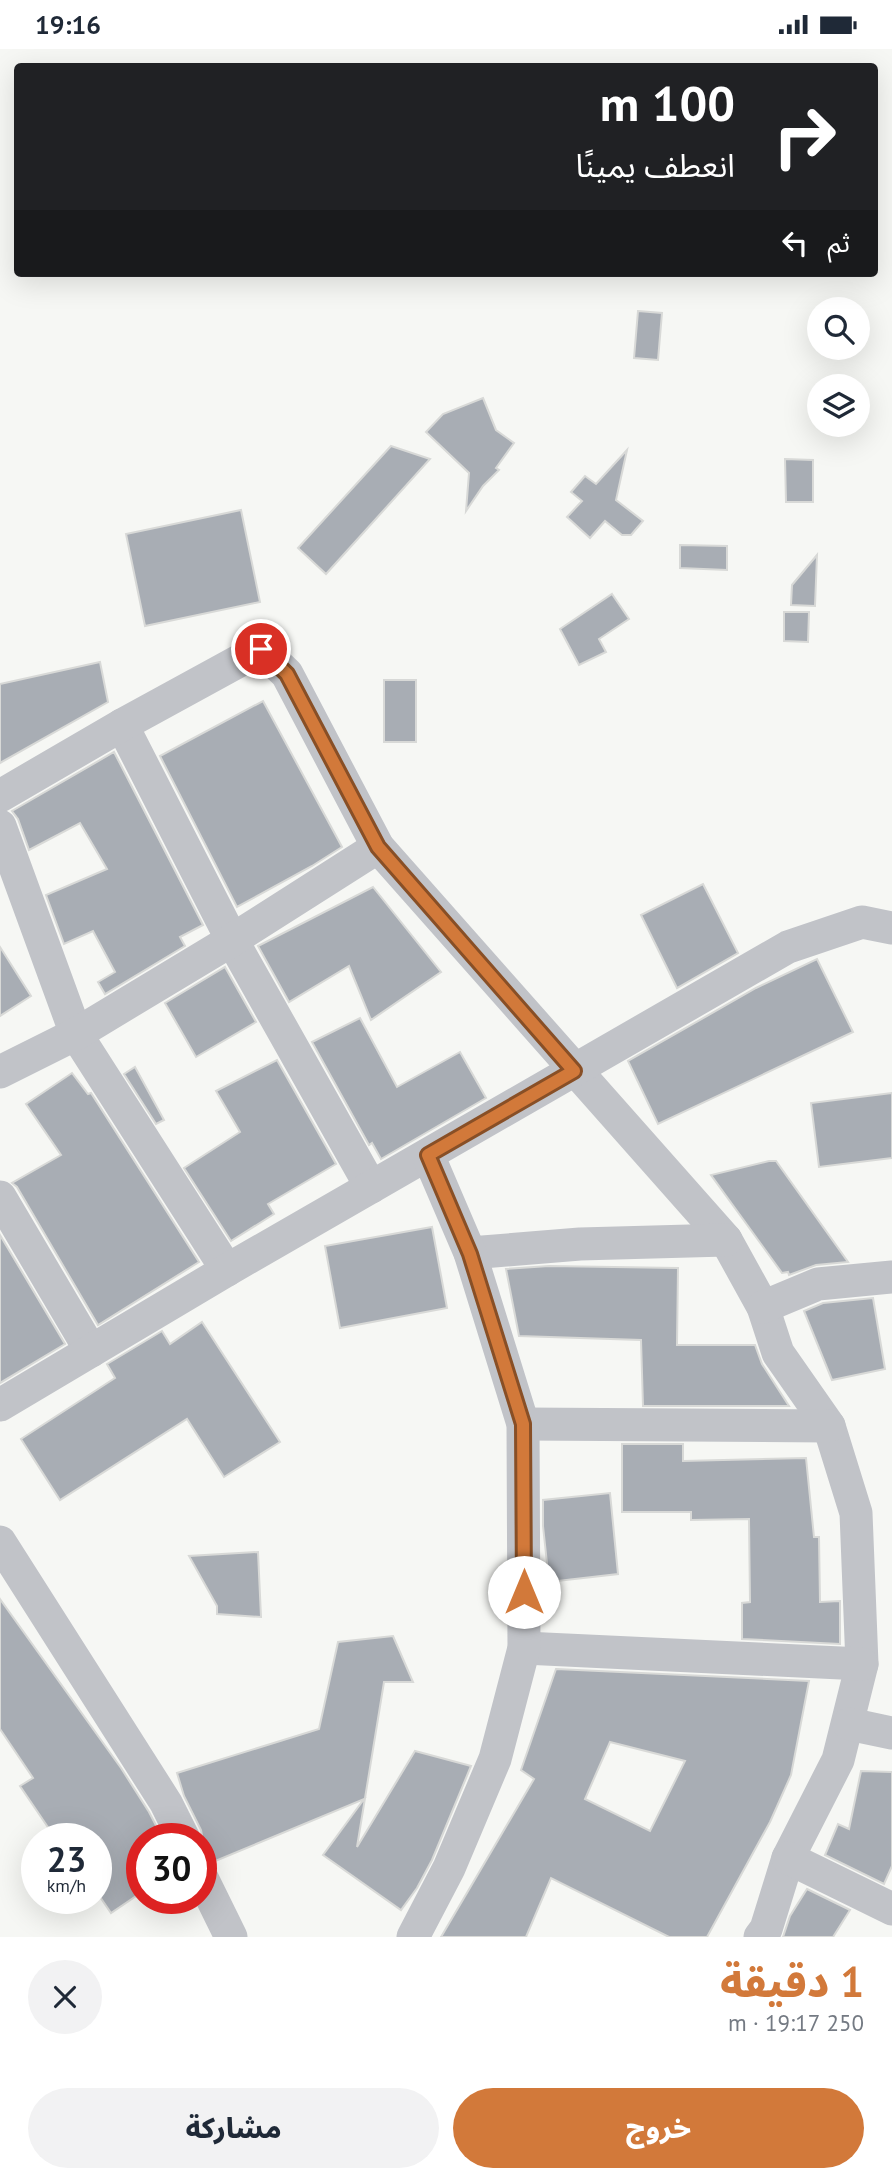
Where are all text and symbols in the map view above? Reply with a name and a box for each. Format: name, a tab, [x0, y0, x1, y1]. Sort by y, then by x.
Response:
text: 19:16	[35, 8, 101, 41]
text: 100 m	[600, 71, 735, 135]
icon: right	[759, 91, 850, 182]
text: انعطف يمينًا	[575, 144, 735, 186]
icon: left	[776, 224, 814, 262]
text: ثم	[828, 226, 850, 259]
map controls	[807, 297, 870, 437]
button: search	[807, 297, 870, 360]
button: layers	[807, 374, 870, 437]
pin	[231, 619, 291, 679]
icon: arrive	[242, 630, 280, 668]
position arrow	[487, 1555, 561, 1629]
speed limit sign: 30	[126, 1823, 217, 1914]
text: 23	[47, 1836, 86, 1882]
text: km/h	[47, 1874, 86, 1897]
text: 1 دقيقة	[720, 1954, 864, 2009]
button: close	[28, 1960, 102, 2034]
text: 250 m · 19:17	[728, 2008, 864, 2037]
button: مشاركة	[28, 2088, 439, 2168]
button: خروج	[453, 2088, 864, 2168]

